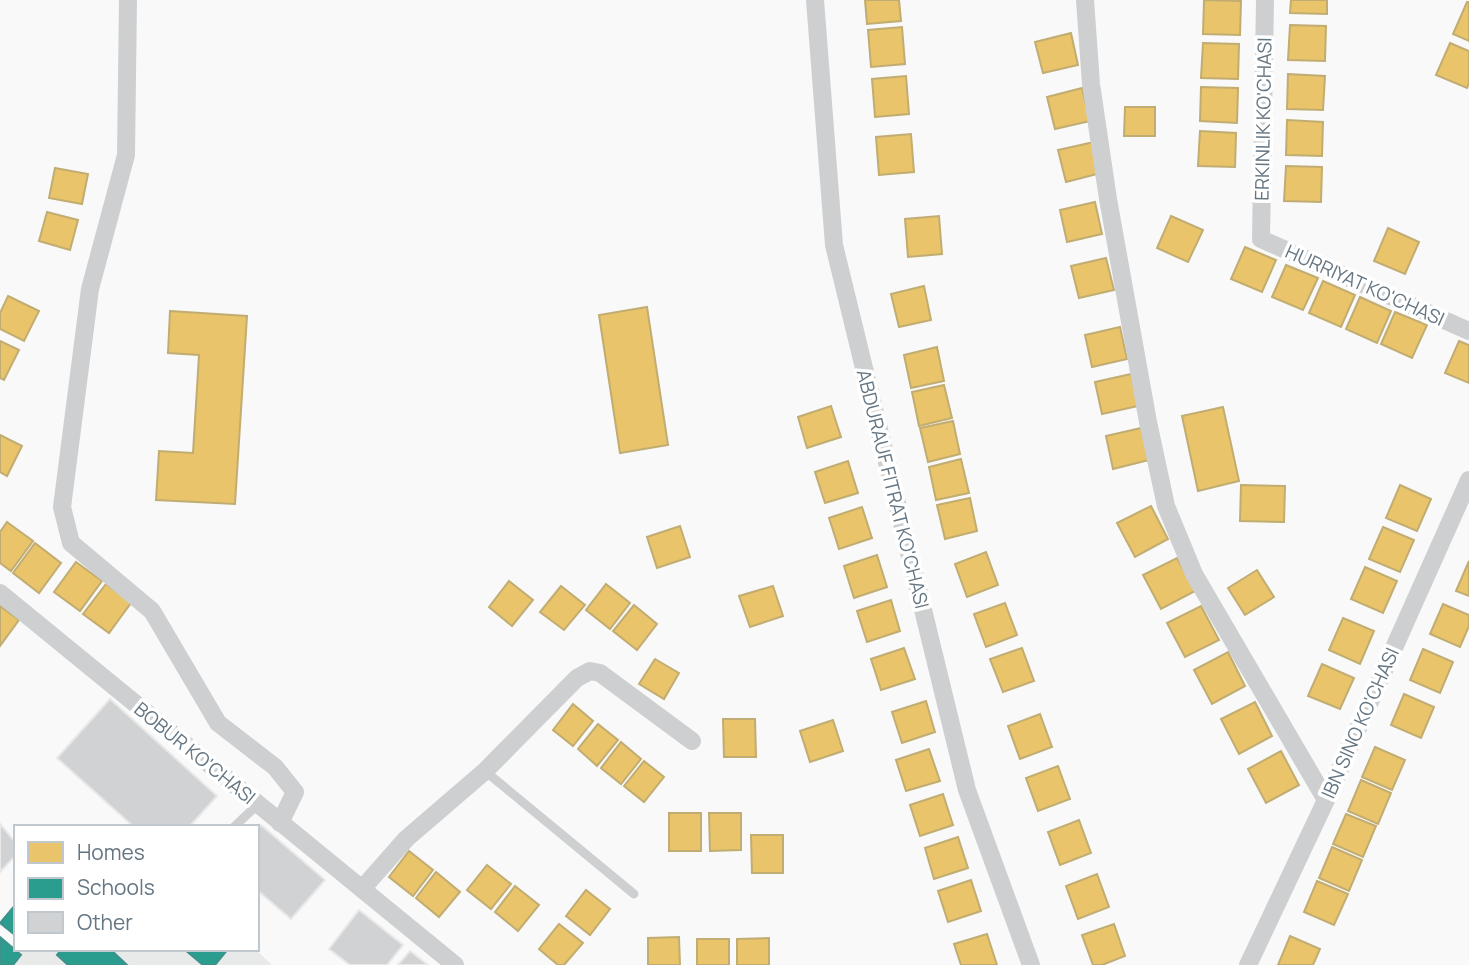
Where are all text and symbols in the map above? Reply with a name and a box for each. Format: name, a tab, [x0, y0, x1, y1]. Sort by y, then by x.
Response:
street label: ERKINLIK KO'CHASI	[1249, 37, 1277, 201]
street label: HURRIYAT KO'CHASI	[1281, 238, 1449, 332]
street label: ABDURAUF FITRAT KO'CHASI	[851, 367, 935, 611]
street label: IBN SINO KO'CHASI	[1315, 644, 1405, 802]
street label: BOBUR KO'CHASI	[129, 696, 261, 810]
legend	[14, 825, 259, 951]
text: Homes	[77, 838, 145, 866]
text: Schools	[77, 873, 155, 901]
text: Other	[77, 908, 133, 936]

